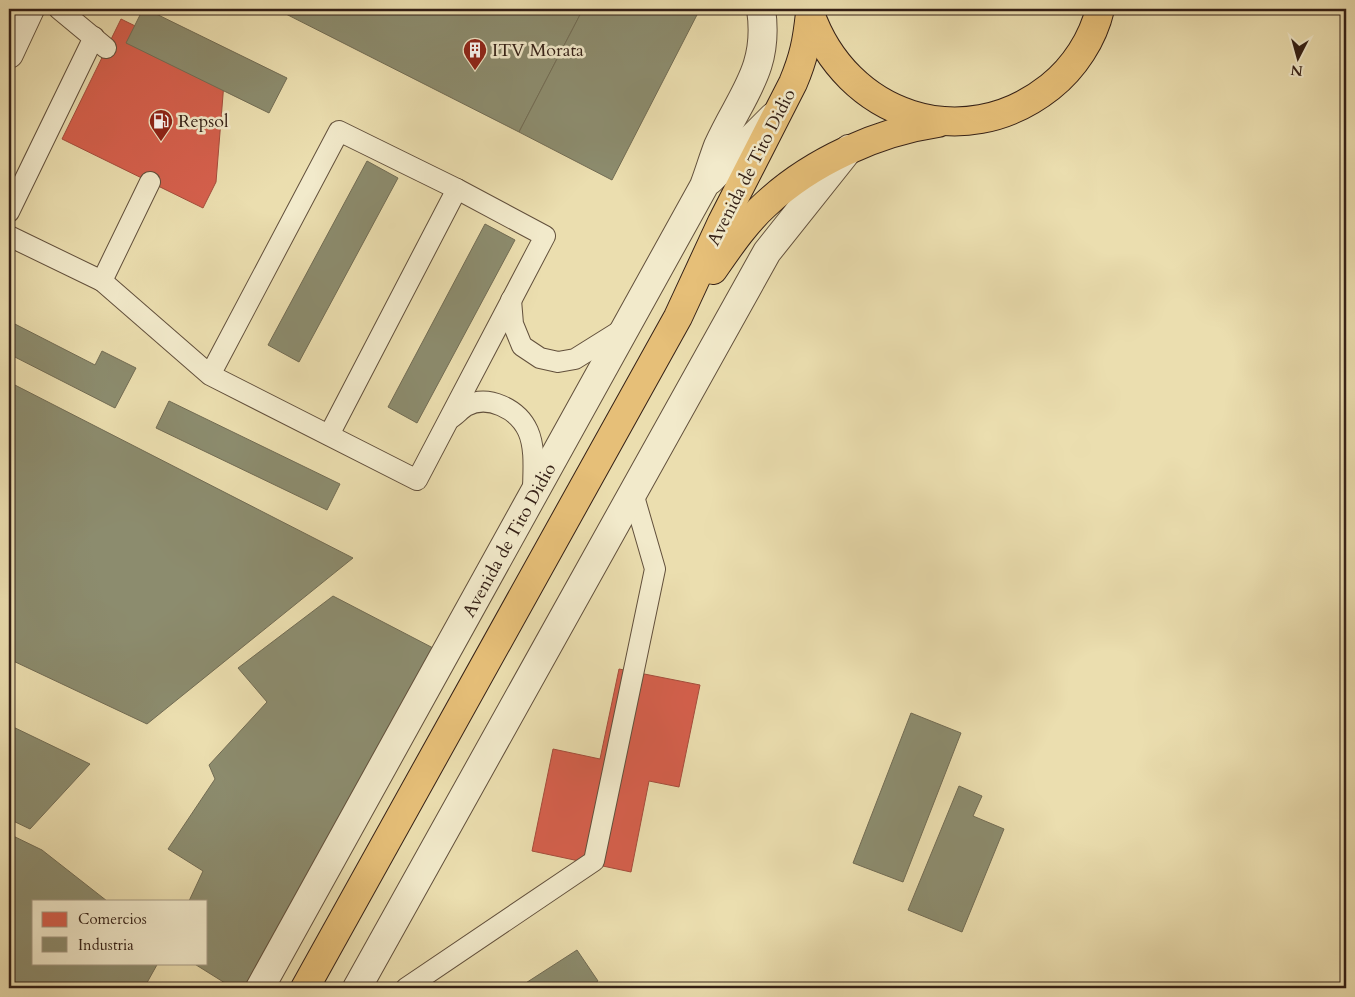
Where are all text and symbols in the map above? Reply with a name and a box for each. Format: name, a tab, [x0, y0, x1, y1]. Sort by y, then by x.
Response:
north arrow	[1272, 32, 1322, 82]
building icon: ITV Morata	[462, 37, 488, 71]
place label: ITV Morata	[492, 38, 584, 63]
text: N	[1290, 60, 1304, 81]
street label: Avenida de Tito Didio	[701, 84, 802, 250]
fuel station icon: Repsol	[148, 108, 174, 142]
place label: Repsol	[178, 109, 229, 134]
street label: Avenida de Tito Didio	[457, 458, 562, 622]
legend	[32, 900, 208, 964]
text: Comercios	[78, 909, 147, 929]
text: Industria	[78, 935, 134, 955]

